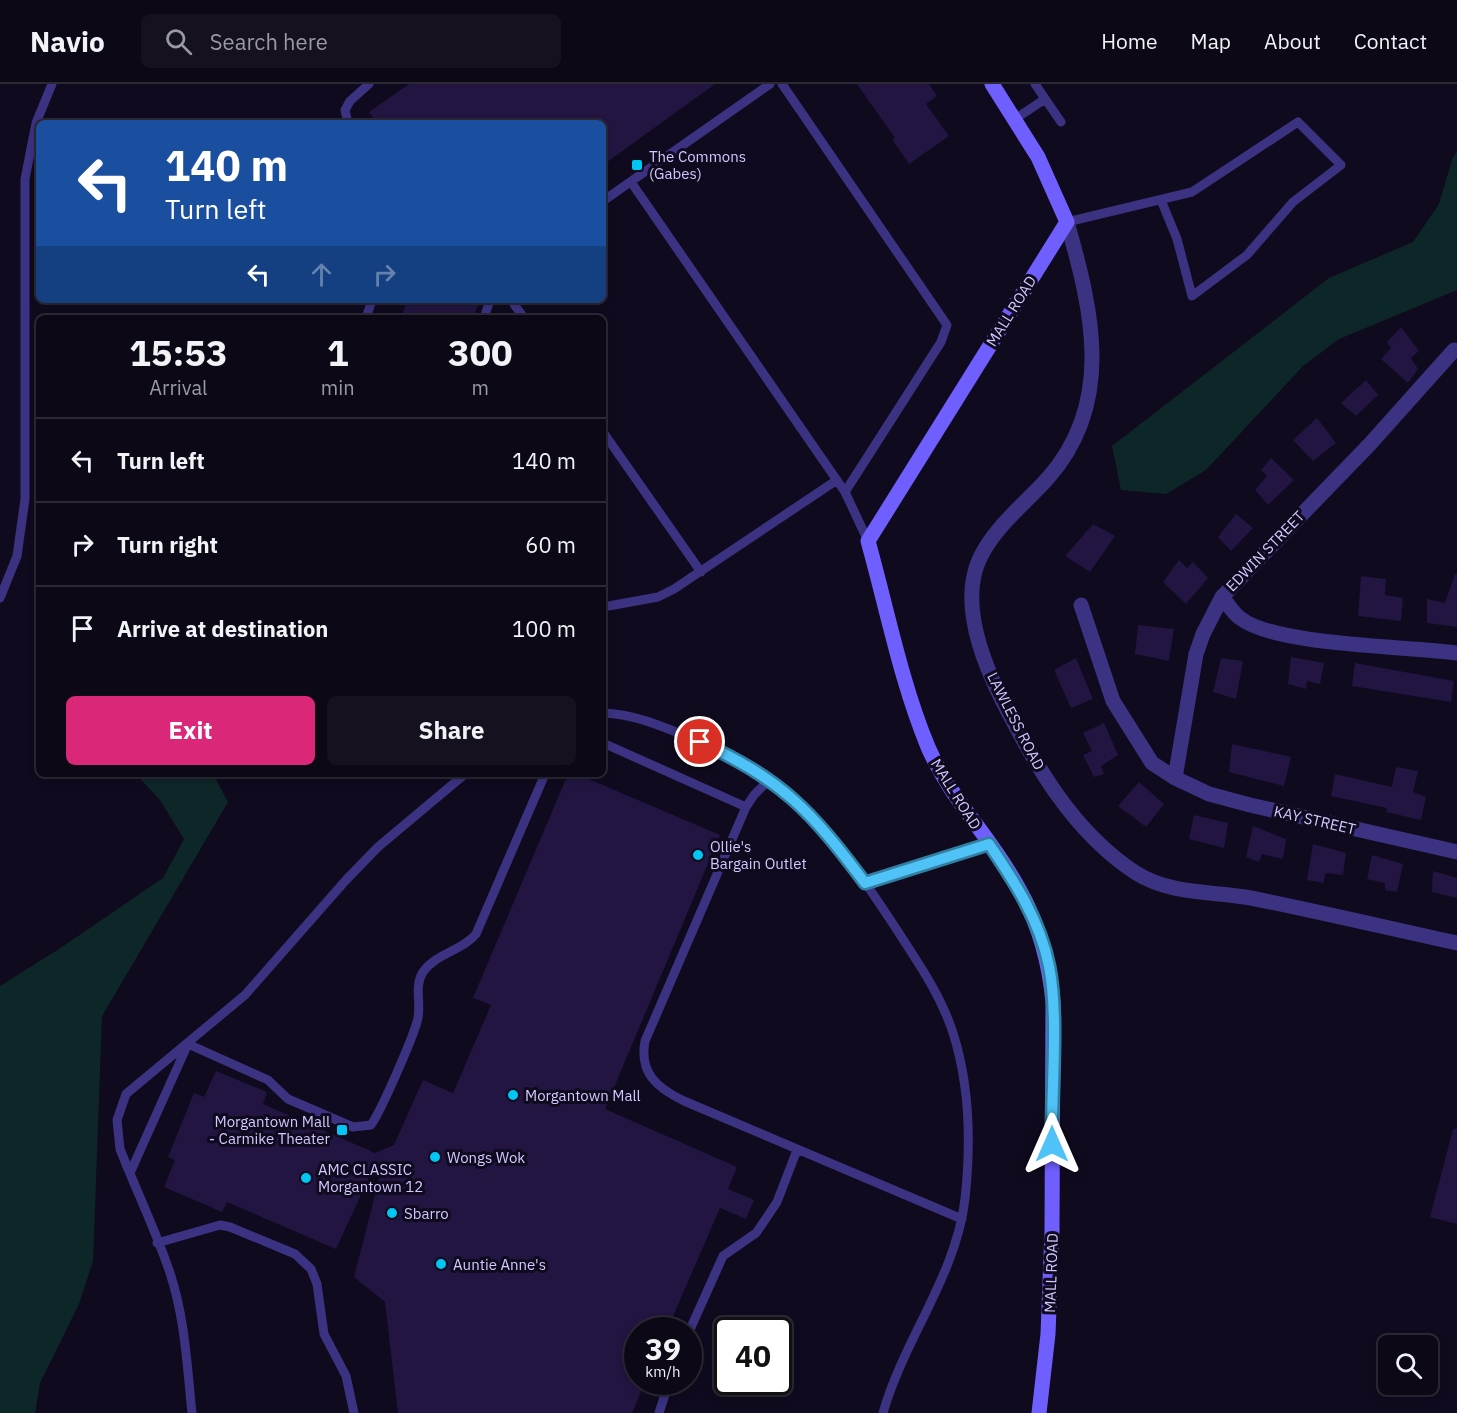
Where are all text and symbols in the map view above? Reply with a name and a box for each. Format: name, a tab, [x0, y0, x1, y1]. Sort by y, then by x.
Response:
search box	[141, 14, 561, 68]
text: Navio	[30, 23, 105, 60]
icon: search	[162, 25, 195, 58]
text: Search here	[210, 27, 328, 56]
text: Home	[1101, 27, 1158, 55]
text: Map	[1191, 27, 1231, 55]
text: About	[1264, 27, 1321, 55]
text: Contact	[1354, 27, 1427, 55]
text: 140 m	[165, 138, 288, 193]
icon: left	[66, 144, 144, 222]
place label: The Commons (Gabes)	[649, 147, 746, 183]
marker: The Commons (Gabes)	[630, 158, 644, 172]
text: Turn left	[165, 191, 266, 226]
icon: left	[242, 258, 275, 291]
icon: ahead	[305, 258, 338, 291]
icon: right	[368, 258, 401, 291]
street label: MALL ROAD	[982, 272, 1040, 350]
text: 15:53	[129, 329, 228, 376]
text: 1	[327, 329, 349, 376]
text: 300	[448, 329, 513, 376]
text: Arrival	[149, 374, 208, 401]
text: min	[321, 374, 355, 401]
text: m	[472, 374, 489, 401]
icon: left	[66, 444, 99, 477]
text: Turn left	[117, 446, 205, 475]
text: 140 m	[512, 446, 576, 475]
street label: EDWIN STREET	[1222, 506, 1309, 595]
icon: right	[66, 528, 99, 561]
text: Turn right	[117, 530, 218, 559]
text: 60 m	[525, 530, 576, 559]
icon: arrive	[66, 612, 99, 645]
text: Arrive at destination	[117, 614, 328, 643]
text: 100 m	[512, 614, 576, 643]
street label: LAWLESS ROAD	[983, 669, 1049, 773]
button: Exit	[66, 696, 315, 765]
button: Share	[327, 696, 576, 765]
pin	[674, 716, 725, 767]
icon: arrive	[683, 725, 716, 758]
street label: MALL ROAD	[927, 755, 985, 833]
street label: KAY STREET	[1272, 801, 1358, 839]
place label: Ollie's Bargain Outlet	[710, 837, 807, 873]
marker: Ollie's Bargain Outlet	[691, 848, 705, 862]
place label: Morgantown Mall	[525, 1086, 641, 1105]
marker: Morgantown Mall	[506, 1088, 520, 1102]
place label: Morgantown Mall - Carmike Theater	[209, 1112, 330, 1148]
position arrow	[1020, 1112, 1084, 1176]
marker: Morgantown Mall - Carmike Theater	[335, 1123, 349, 1137]
place label: Wongs Wok	[447, 1148, 525, 1167]
marker: Wongs Wok	[428, 1150, 442, 1164]
place label: AMC CLASSIC Morgantown 12	[318, 1160, 423, 1196]
marker: AMC CLASSIC Morgantown 12	[299, 1171, 313, 1185]
place label: Sbarro	[404, 1204, 449, 1223]
marker: Sbarro	[385, 1206, 399, 1220]
street label: MALL ROAD	[1040, 1233, 1062, 1313]
place label: Auntie Anne's	[453, 1255, 546, 1274]
marker: Auntie Anne's	[434, 1257, 448, 1271]
speed limit sign: 40	[714, 1317, 792, 1395]
text: 39	[645, 1329, 681, 1368]
map controls	[1378, 1335, 1438, 1395]
button: search	[1378, 1335, 1438, 1395]
text: km/h	[645, 1362, 681, 1381]

